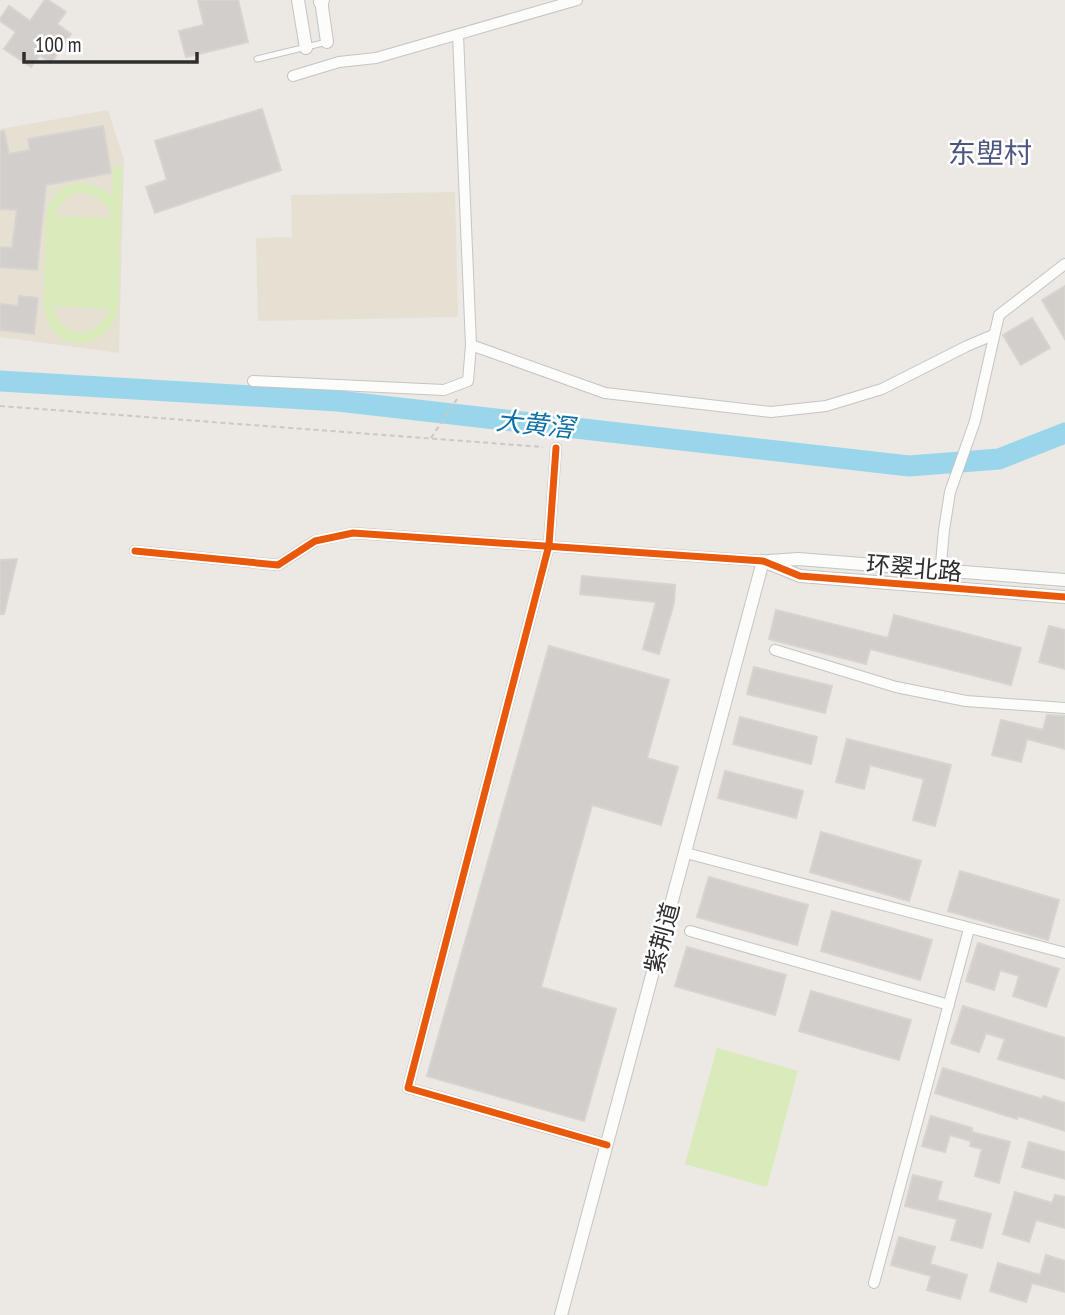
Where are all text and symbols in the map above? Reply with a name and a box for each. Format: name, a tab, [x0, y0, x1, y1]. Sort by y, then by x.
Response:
scale bar	[24, 21, 198, 65]
text: 100 m	[35, 31, 81, 58]
district label: 东塱村	[948, 134, 1032, 171]
water label: 大黄滘	[494, 404, 579, 445]
street label: 环翠北路	[865, 548, 963, 588]
street label: 紫荆道	[638, 899, 686, 977]

